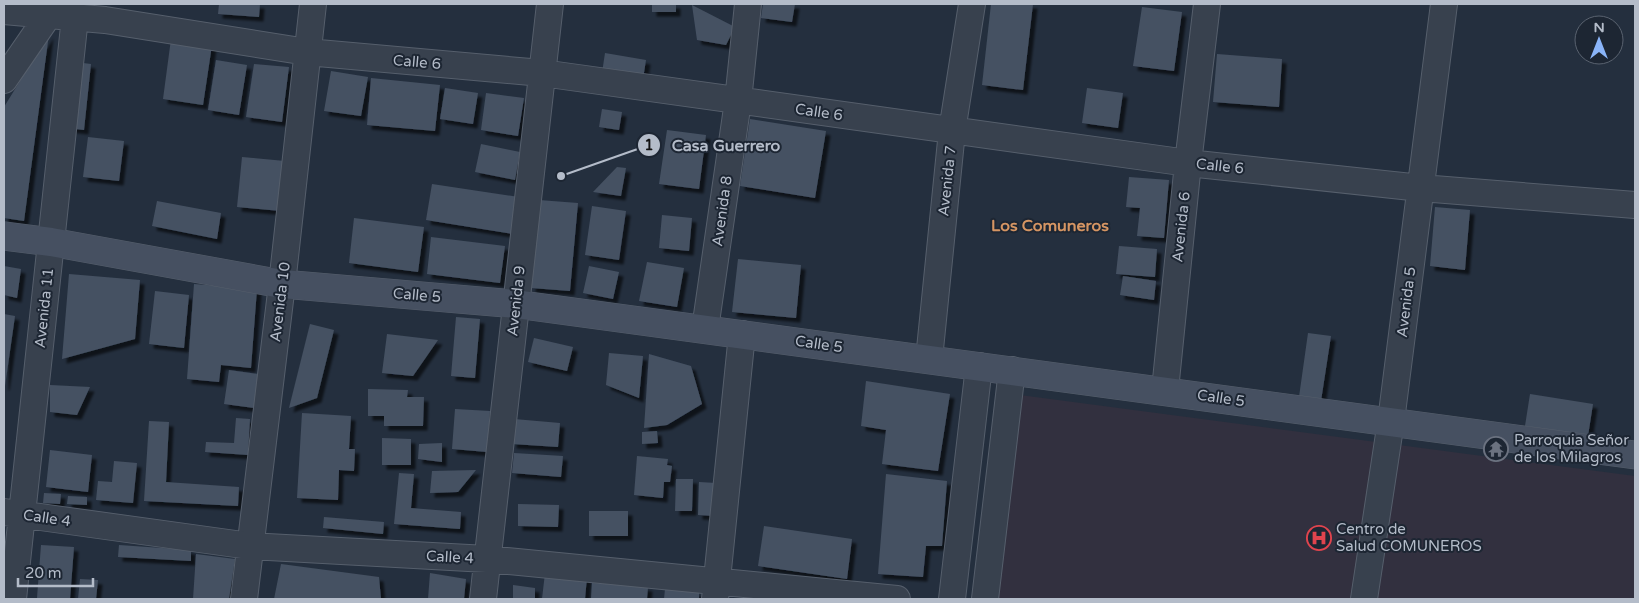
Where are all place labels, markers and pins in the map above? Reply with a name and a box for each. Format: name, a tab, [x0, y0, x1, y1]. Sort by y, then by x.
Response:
callout: Casa Guerrero	[636, 130, 790, 161]
place label: Parroquia Señor de los Milagros	[1514, 431, 1629, 466]
temple icon: Parroquia Señor de los Milagros	[1483, 436, 1509, 462]
place label: Centro de Salud COMUNEROS	[1336, 520, 1482, 555]
hospital icon: Centro de Salud COMUNEROS	[1306, 525, 1332, 551]

